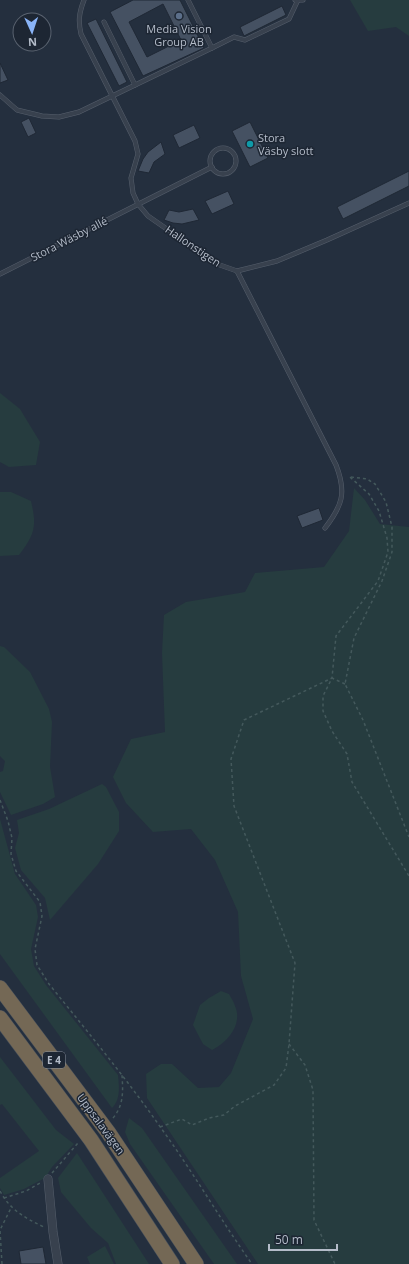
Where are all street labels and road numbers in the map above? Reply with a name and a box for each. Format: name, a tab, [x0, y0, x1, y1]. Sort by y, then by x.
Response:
street label: Stora Wäsby allé	[28, 213, 110, 264]
street label: Hallonstigen	[163, 221, 224, 270]
road number: E 4	[43, 1052, 65, 1068]
street label: Uppsalavägen	[74, 1090, 129, 1157]

